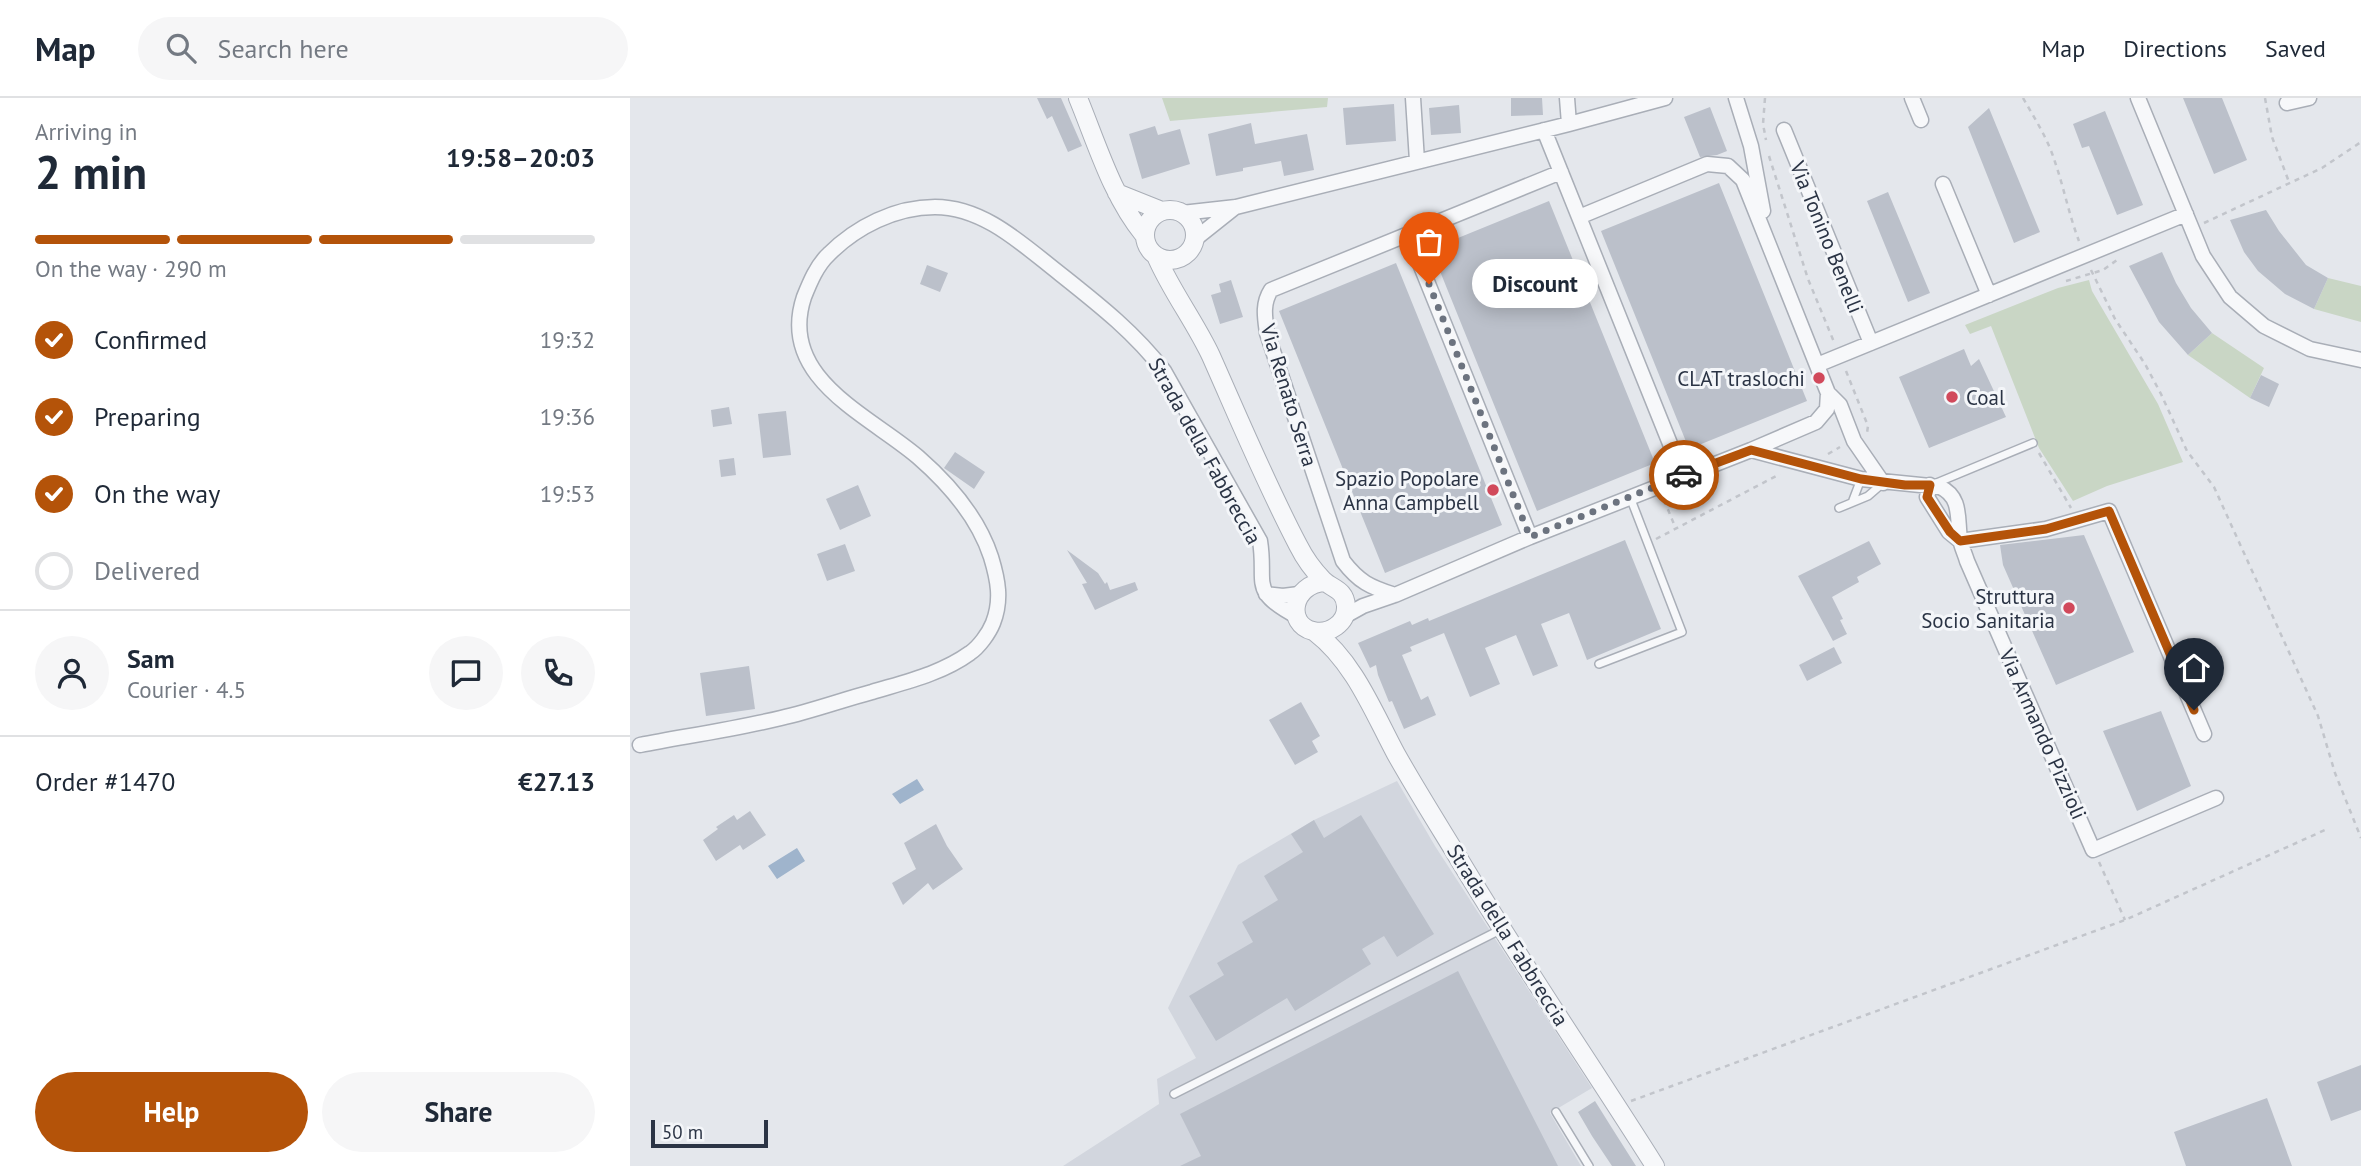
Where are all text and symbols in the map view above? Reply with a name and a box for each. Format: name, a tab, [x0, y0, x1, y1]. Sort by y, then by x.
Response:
search box	[138, 17, 628, 80]
text: Map	[35, 27, 96, 70]
icon: search	[162, 29, 200, 67]
text: Search here	[218, 32, 349, 65]
text: Map	[2041, 33, 2085, 64]
text: Directions	[2123, 33, 2227, 64]
text: Saved	[2265, 33, 2326, 64]
text: Arriving in	[35, 117, 137, 146]
text: 19:58–20:03	[446, 141, 595, 174]
text: 2 min	[35, 142, 147, 202]
street label: Via Tonino Benelli	[1784, 156, 1870, 317]
pin	[1399, 212, 1459, 284]
icon: bag	[1410, 223, 1448, 261]
text: On the way · 290 m	[35, 254, 227, 283]
callout: Discount	[1471, 260, 1597, 308]
text: Discount	[1492, 269, 1578, 298]
street label: Via Renato Serra	[1254, 319, 1324, 470]
icon: check	[35, 321, 73, 359]
text: Confirmed	[94, 323, 207, 356]
text: 19:32	[540, 325, 595, 354]
street label: Strada della Fabbreccia	[1142, 353, 1268, 549]
place label: CLAT traslochi	[1677, 365, 1805, 392]
marker: CLAT traslochi	[1811, 370, 1827, 386]
place label: Coal	[1966, 384, 2005, 411]
marker: Coal	[1944, 389, 1960, 405]
icon: check	[35, 398, 73, 436]
text: Preparing	[94, 400, 201, 433]
text: 19:36	[540, 402, 595, 431]
courier	[1649, 440, 1719, 510]
icon: car	[1665, 456, 1703, 494]
place label: Spazio Popolare Anna Campbell	[1335, 465, 1479, 516]
icon: check	[35, 475, 73, 513]
text: On the way	[94, 477, 220, 510]
text: 19:53	[540, 479, 595, 508]
marker: Spazio Popolare Anna Campbell	[1485, 482, 1501, 498]
text: Delivered	[94, 554, 200, 587]
place label: Struttura Socio Sanitaria	[1921, 583, 2055, 634]
marker: Struttura Socio Sanitaria	[2061, 600, 2077, 616]
button: person	[35, 636, 109, 710]
button: chat	[429, 636, 503, 710]
button: phone	[521, 636, 595, 710]
pin	[2164, 638, 2224, 710]
text: Sam	[127, 642, 175, 675]
street label: Via Armando Pizzioli	[1993, 643, 2093, 824]
icon: home	[2175, 649, 2213, 687]
text: Courier · 4.5	[127, 675, 246, 704]
text: Order #1470	[35, 765, 175, 798]
text: €27.13	[518, 765, 595, 798]
street label: Strada della Fabbreccia	[1441, 839, 1575, 1031]
button: Help	[35, 1072, 308, 1152]
button: Share	[322, 1072, 595, 1152]
scale bar	[651, 1117, 768, 1149]
text: 50 m	[662, 1120, 703, 1144]

